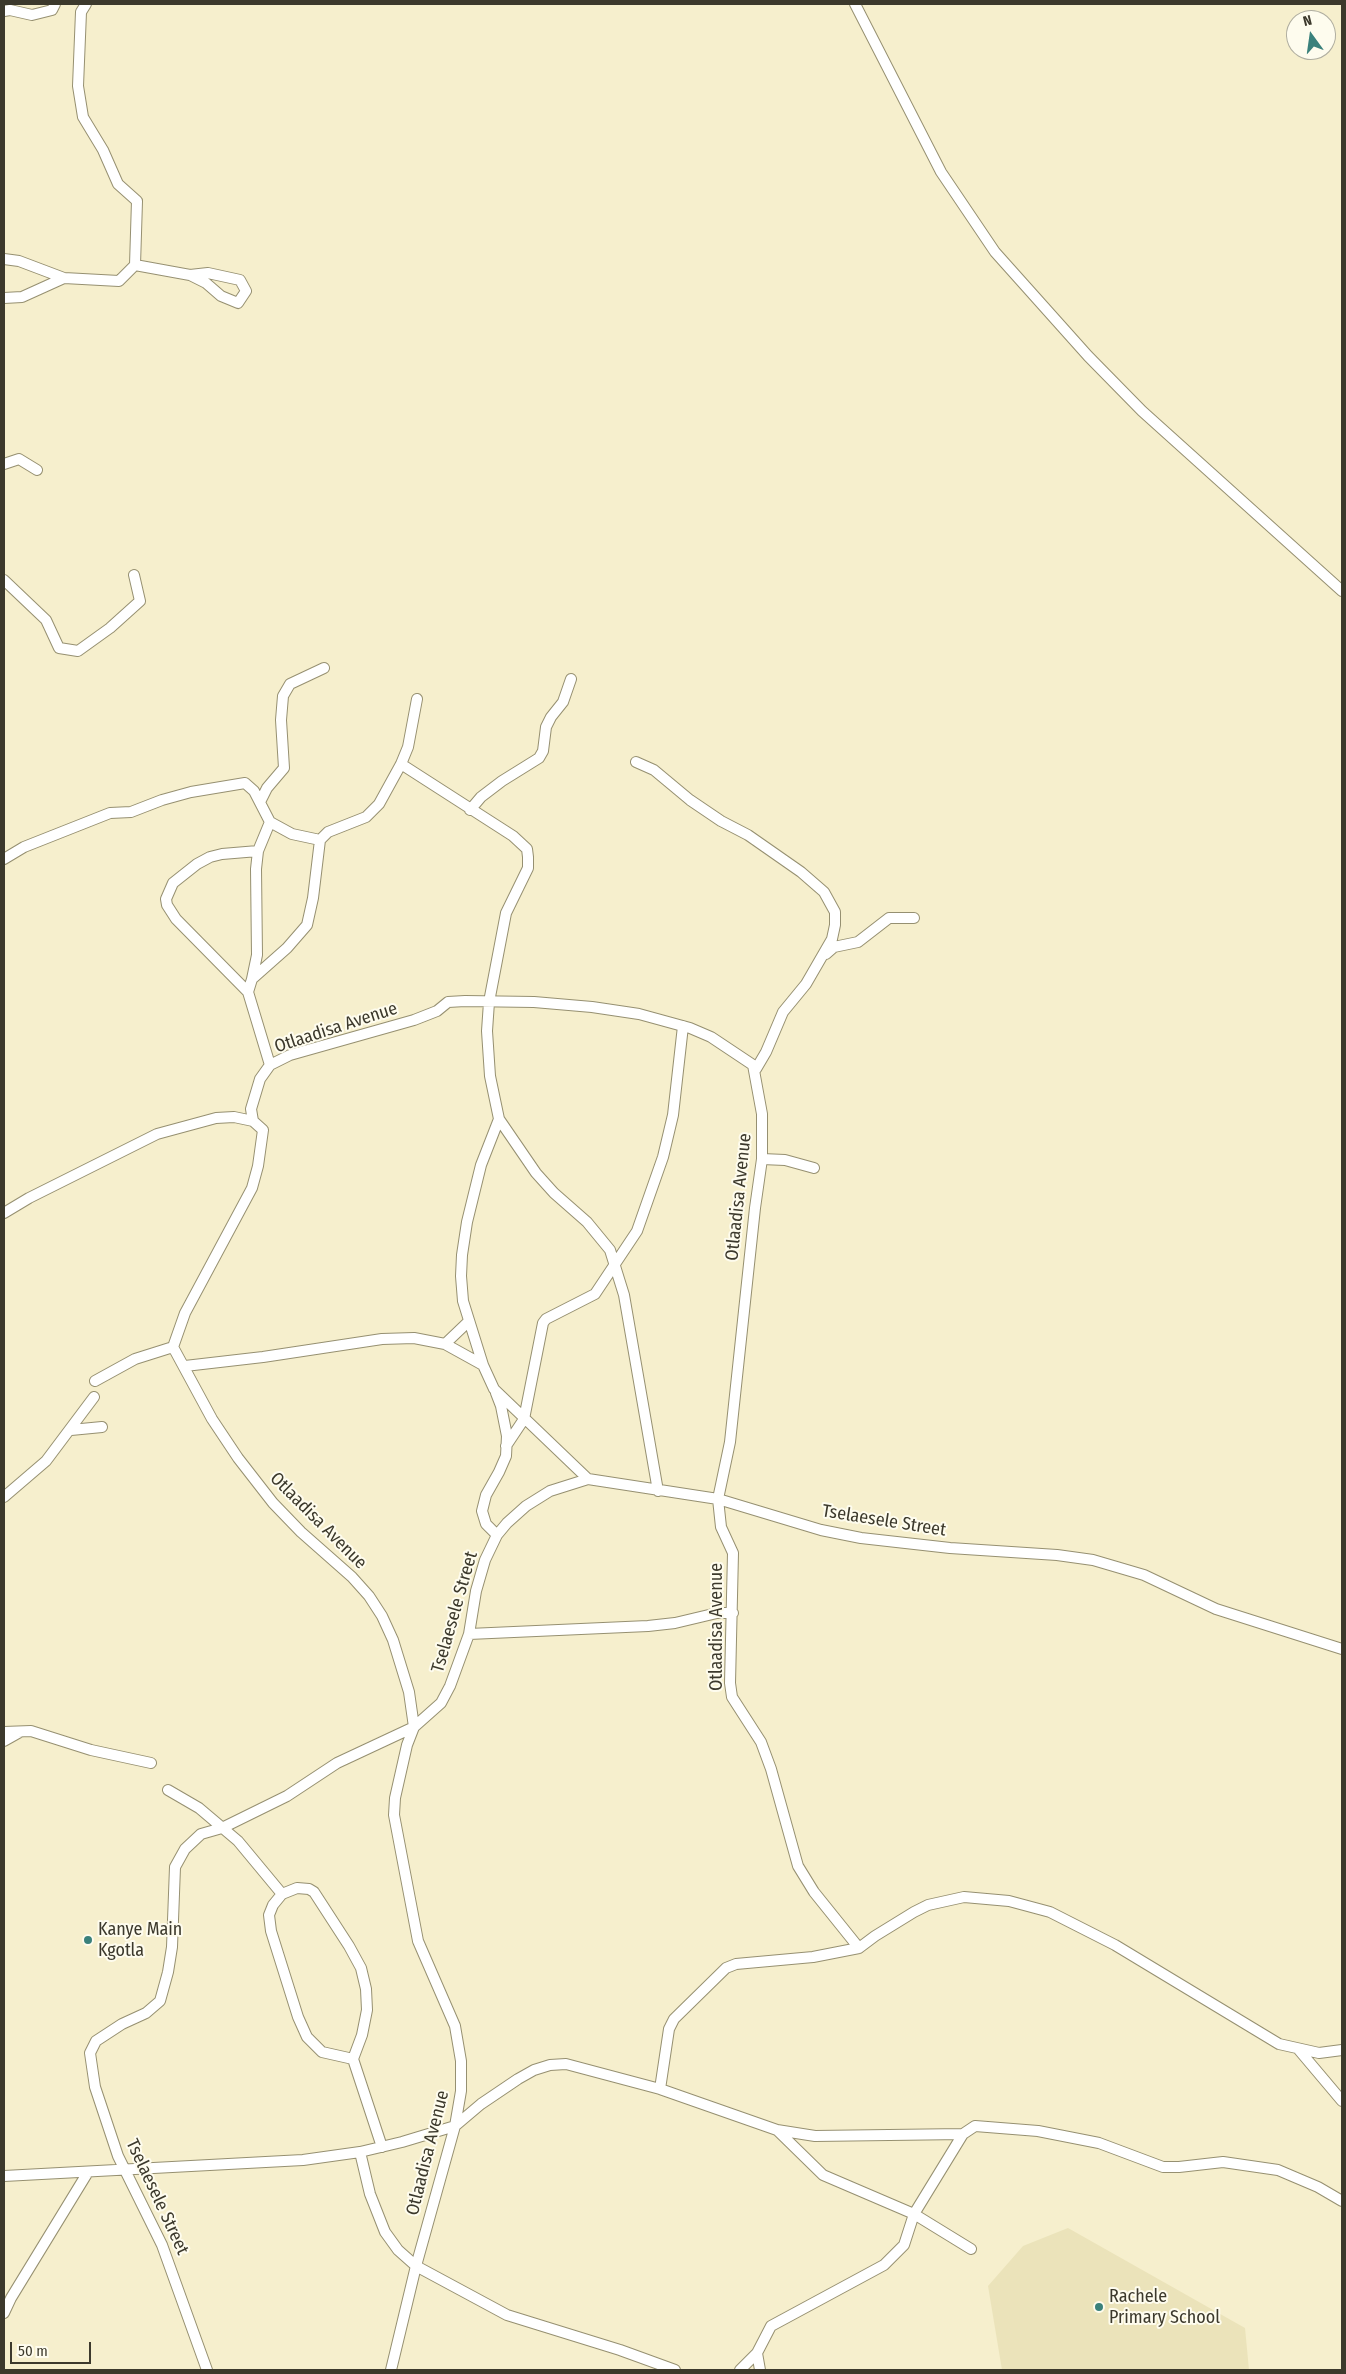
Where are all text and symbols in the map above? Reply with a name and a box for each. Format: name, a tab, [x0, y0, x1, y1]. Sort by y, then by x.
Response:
north arrow	[1286, 10, 1336, 60]
text: N	[1301, 12, 1314, 30]
street label: Otlaadisa Avenue	[272, 998, 400, 1058]
street label: Otlaadisa Avenue	[722, 1132, 756, 1262]
street label: Otlaadisa Avenue	[265, 1468, 371, 1574]
street label: Tselaesele Street	[821, 1501, 947, 1541]
street label: Tselaesele Street	[427, 1549, 483, 1675]
street label: Otlaadisa Avenue	[706, 1563, 728, 1691]
place label: Kanye Main Kgotla	[98, 1919, 182, 1962]
marker: Kanye Main Kgotla	[82, 1934, 94, 1946]
street label: Otlaadisa Avenue	[402, 2088, 454, 2218]
street label: Tselaesele Street	[121, 2136, 193, 2258]
place label: Rachele Primary School	[1109, 2286, 1220, 2328]
marker: Rachele Primary School	[1093, 2301, 1105, 2313]
scale bar	[12, 2332, 94, 2364]
text: 50 m	[18, 2342, 48, 2360]

